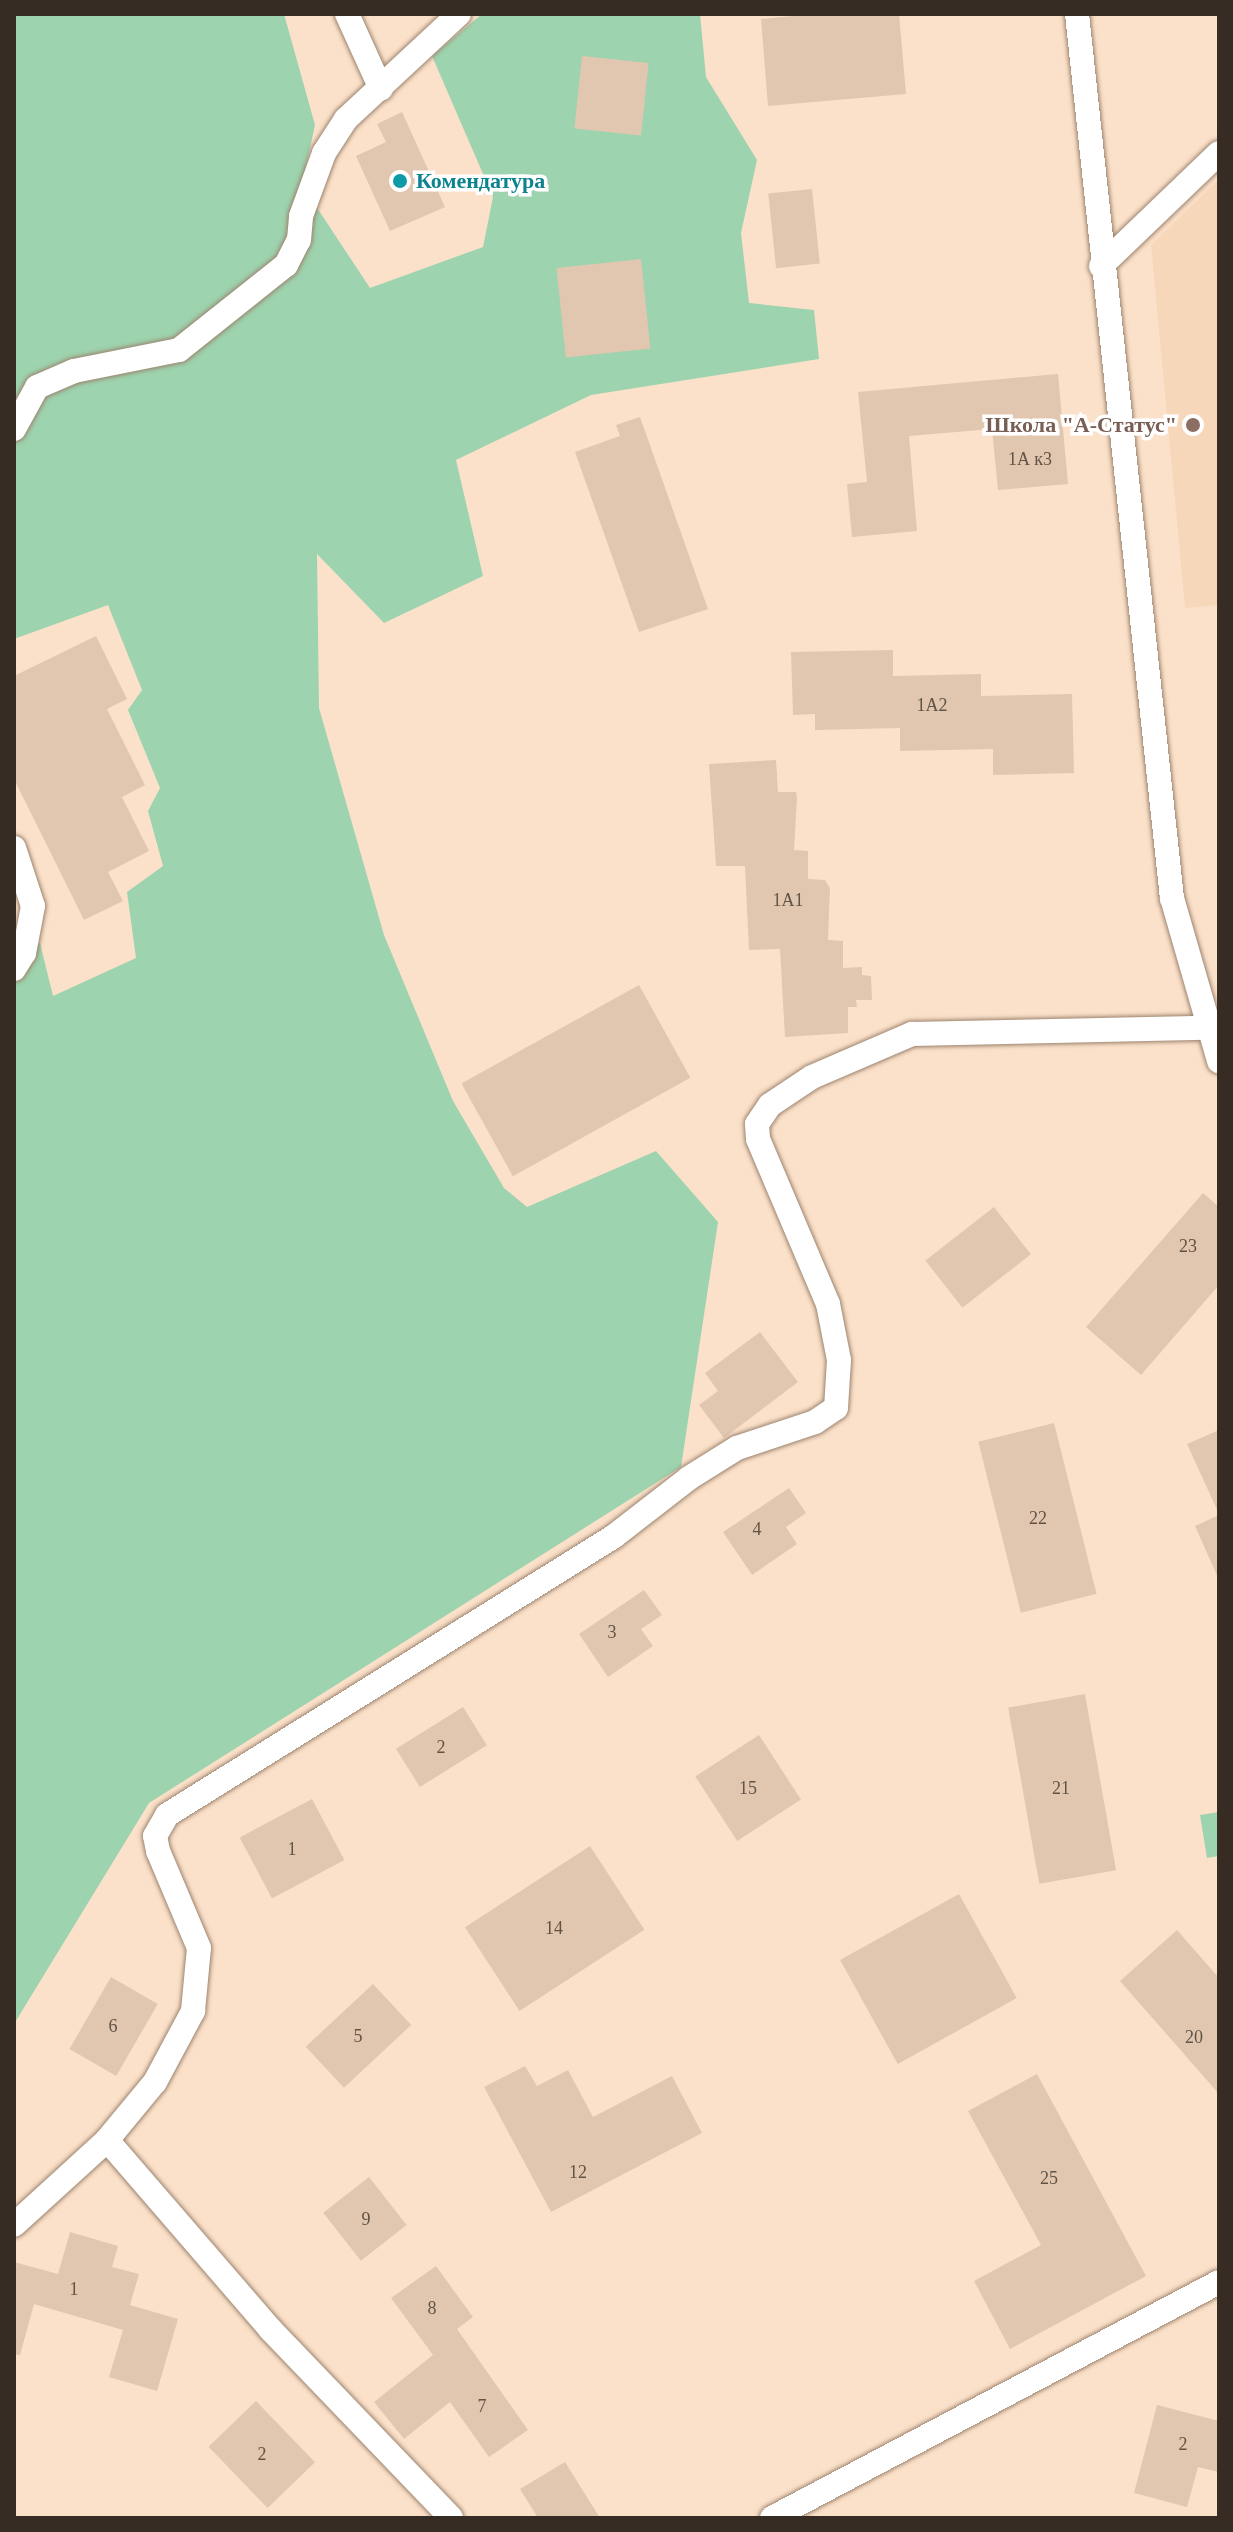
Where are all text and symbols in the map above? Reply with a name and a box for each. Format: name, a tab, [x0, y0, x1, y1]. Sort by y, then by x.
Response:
place label: Комендатура	[416, 168, 545, 194]
marker: Комендатура	[391, 172, 409, 190]
place label: Школа "А-Статус"	[986, 412, 1177, 438]
marker: Школа "А-Статус"	[1184, 416, 1202, 434]
house number: 1А к3	[1008, 448, 1052, 470]
house number: 1А2	[917, 694, 947, 716]
house number: 1А1	[773, 889, 803, 911]
house number: 23	[1179, 1235, 1197, 1257]
house number: 22	[1029, 1507, 1047, 1529]
house number: 4	[752, 1518, 762, 1540]
house number: 3	[608, 1621, 616, 1643]
house number: 2	[436, 1736, 446, 1758]
house number: 15	[739, 1777, 757, 1799]
house number: 21	[1052, 1777, 1070, 1799]
house number: 1	[288, 1838, 296, 1860]
house number: 14	[545, 1917, 563, 1939]
house number: 6	[108, 2015, 118, 2037]
house number: 5	[354, 2025, 362, 2047]
house number: 20	[1185, 2026, 1203, 2048]
house number: 12	[569, 2161, 587, 2183]
house number: 25	[1040, 2167, 1058, 2189]
house number: 9	[362, 2208, 370, 2230]
house number: 1	[70, 2278, 78, 2300]
house number: 8	[428, 2297, 436, 2319]
house number: 7	[478, 2395, 486, 2417]
house number: 2	[1178, 2433, 1188, 2455]
house number: 2	[258, 2443, 266, 2465]

